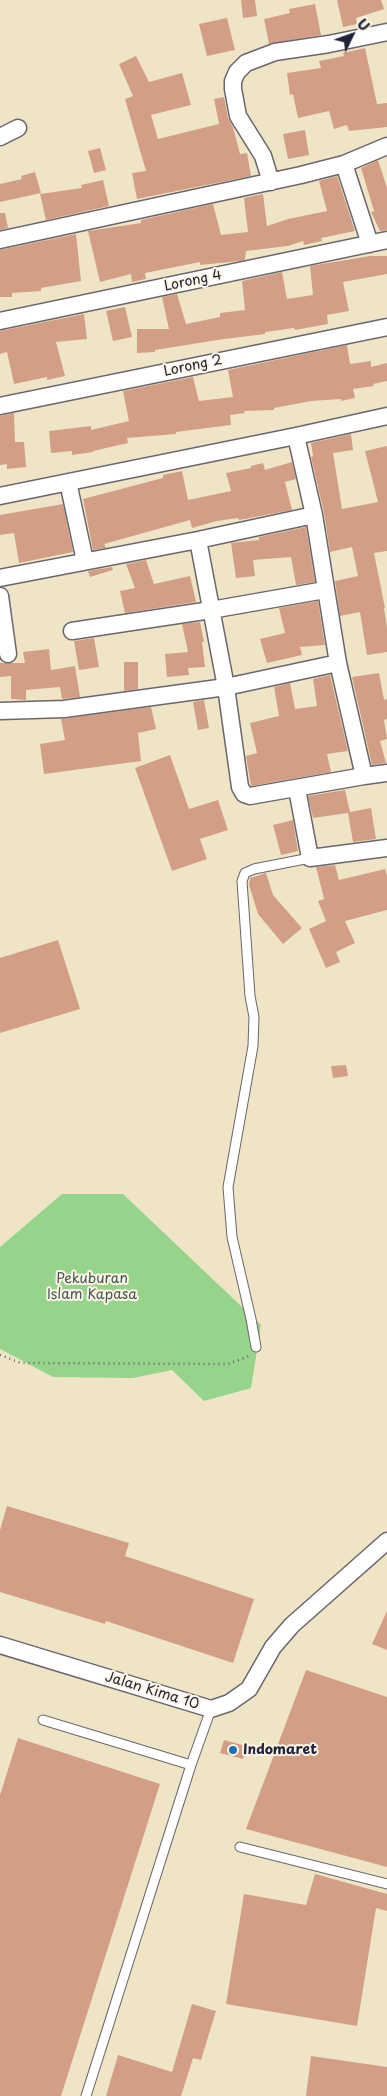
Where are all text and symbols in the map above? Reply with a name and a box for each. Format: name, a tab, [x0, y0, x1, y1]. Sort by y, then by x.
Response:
north arrow	[327, 10, 377, 60]
text: U	[352, 14, 375, 36]
street label: Lorong 4	[163, 267, 223, 295]
street label: Lorong 2	[162, 352, 224, 380]
park label: Pekuburan Islam Kapasa	[47, 1271, 137, 1304]
street label: Jalan Kima 10	[103, 1669, 201, 1713]
place label: Indomaret	[243, 1742, 317, 1758]
marker: Indomaret	[227, 1744, 239, 1756]

